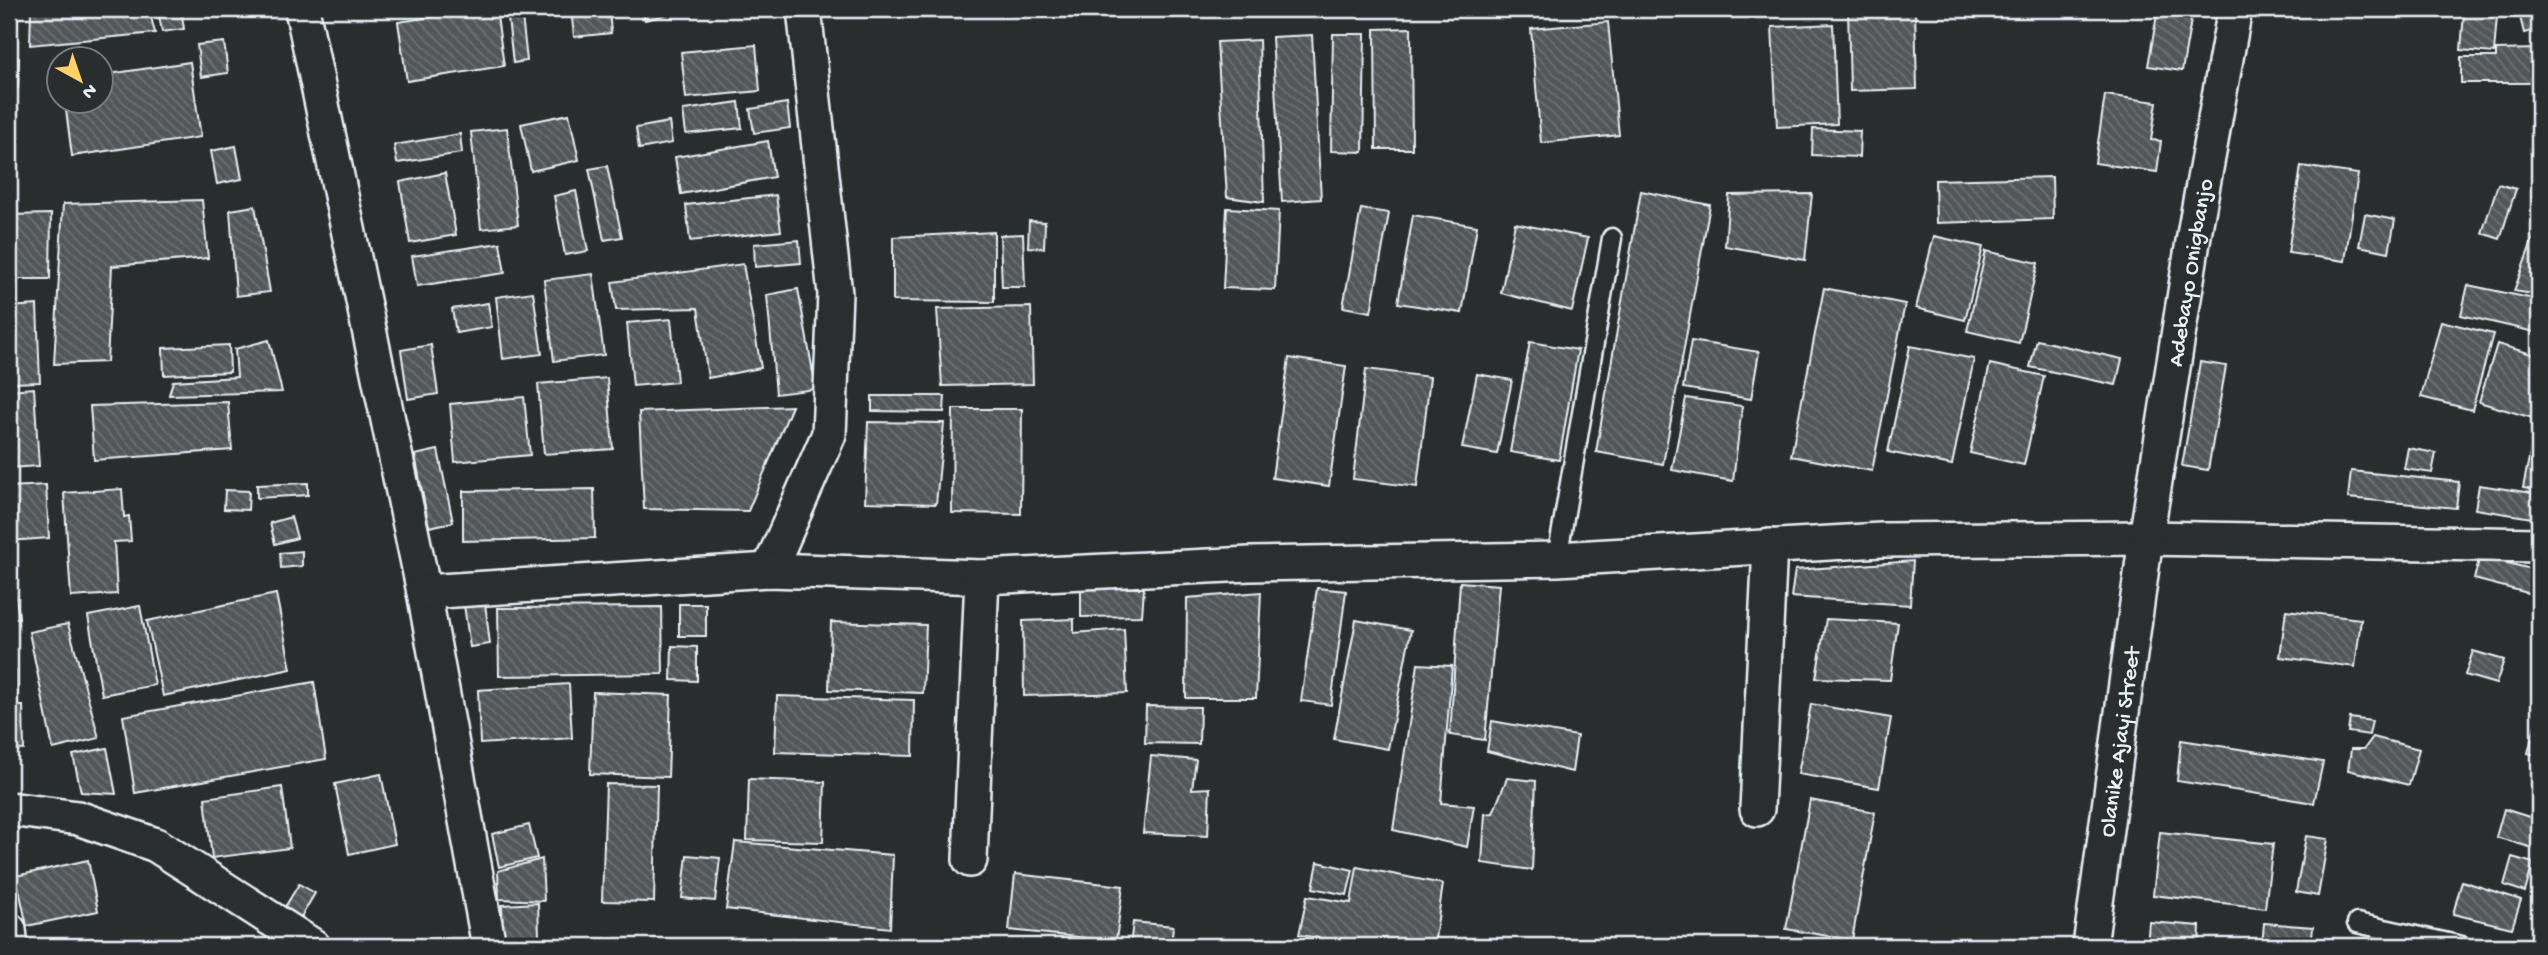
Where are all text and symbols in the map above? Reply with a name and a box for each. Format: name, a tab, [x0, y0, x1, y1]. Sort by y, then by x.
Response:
north arrow	[46, 46, 116, 116]
text: N	[77, 78, 101, 103]
street label: Adebayo Onigbanjo	[2163, 177, 2221, 369]
street label: Olanike Ajayi Street	[2095, 644, 2148, 839]

